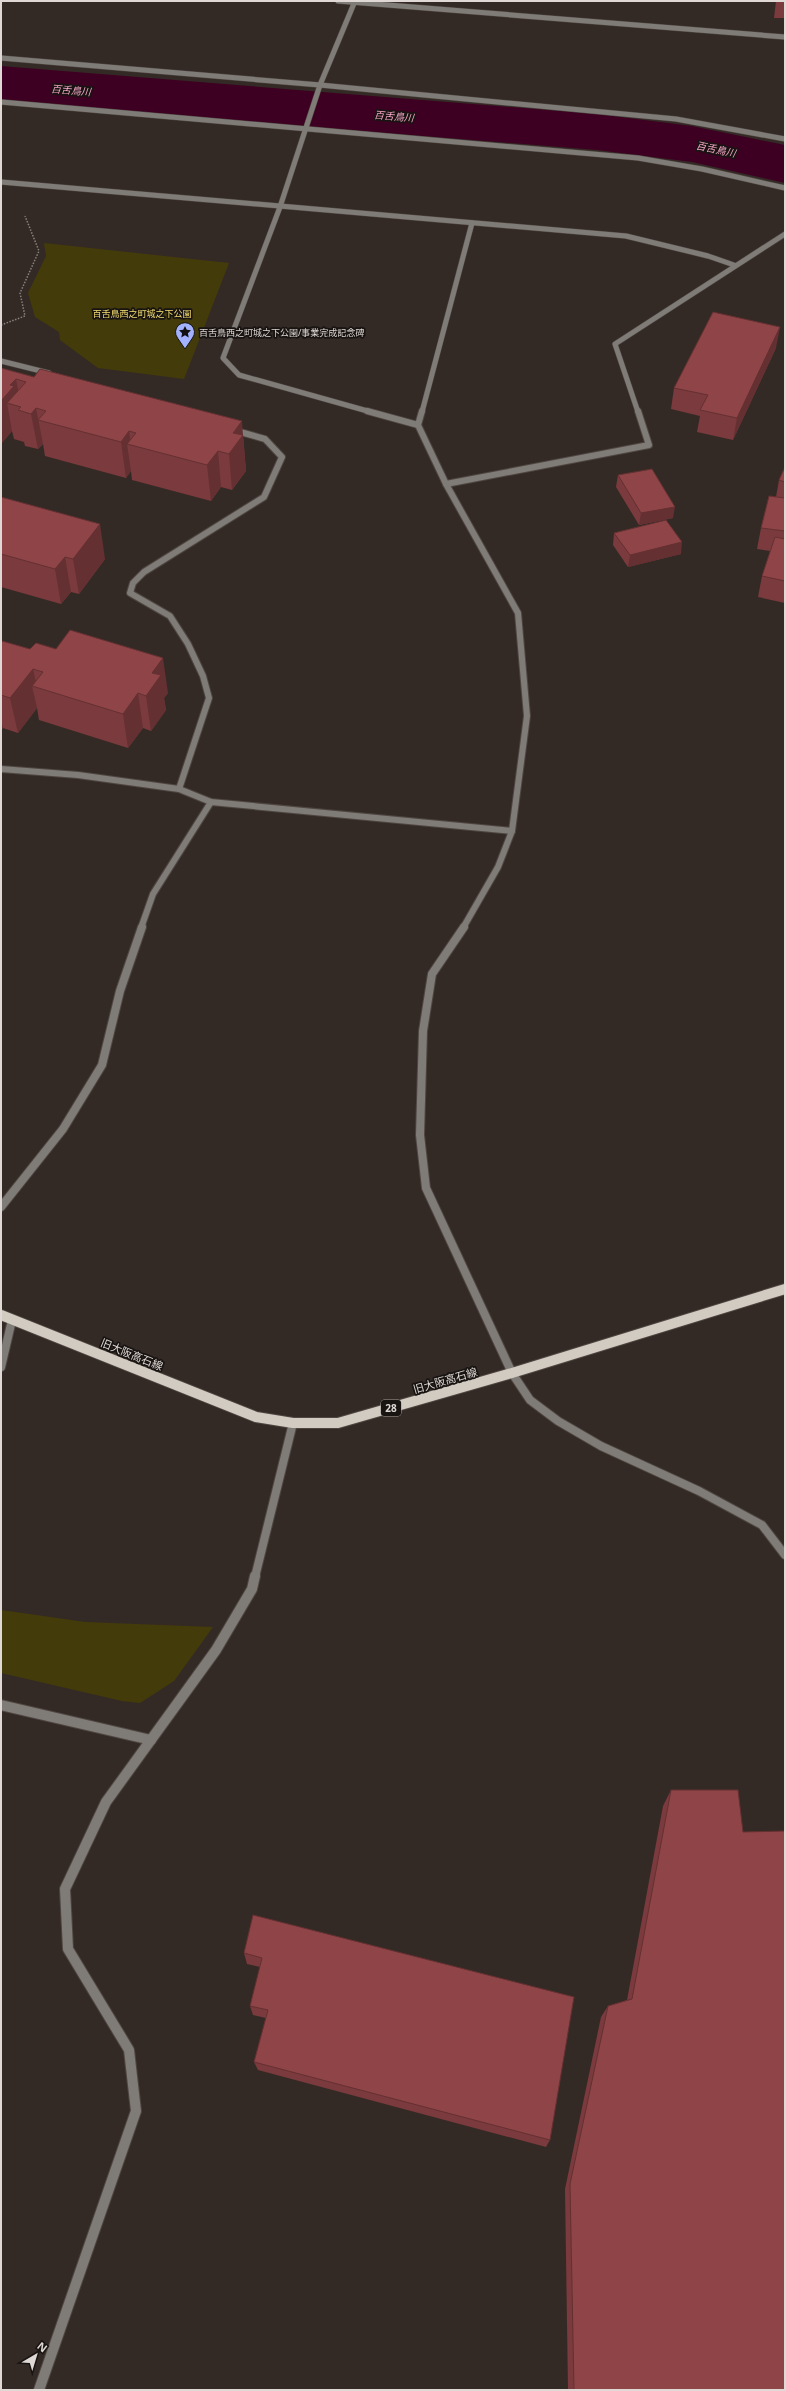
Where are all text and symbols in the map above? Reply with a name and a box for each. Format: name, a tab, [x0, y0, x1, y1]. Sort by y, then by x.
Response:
water label: 百舌鳥川	[50, 81, 93, 99]
water label: 百舌鳥川	[373, 107, 416, 125]
water label: 百舌鳥川	[695, 138, 738, 160]
park label: 百舌鳥西之町城之下公園	[92, 307, 192, 320]
place icon: 百舌鳥西之町城之下公園/事業完成記念碑	[174, 321, 196, 349]
place label: 百舌鳥西之町城之下公園/事業完成記念碑	[199, 326, 364, 339]
street label: 旧大阪高石線	[99, 1335, 165, 1373]
street label: 旧大阪高石線	[411, 1364, 479, 1396]
road number: 28	[381, 1400, 401, 1416]
north arrow	[16, 2335, 56, 2375]
text: N	[34, 2338, 51, 2355]

